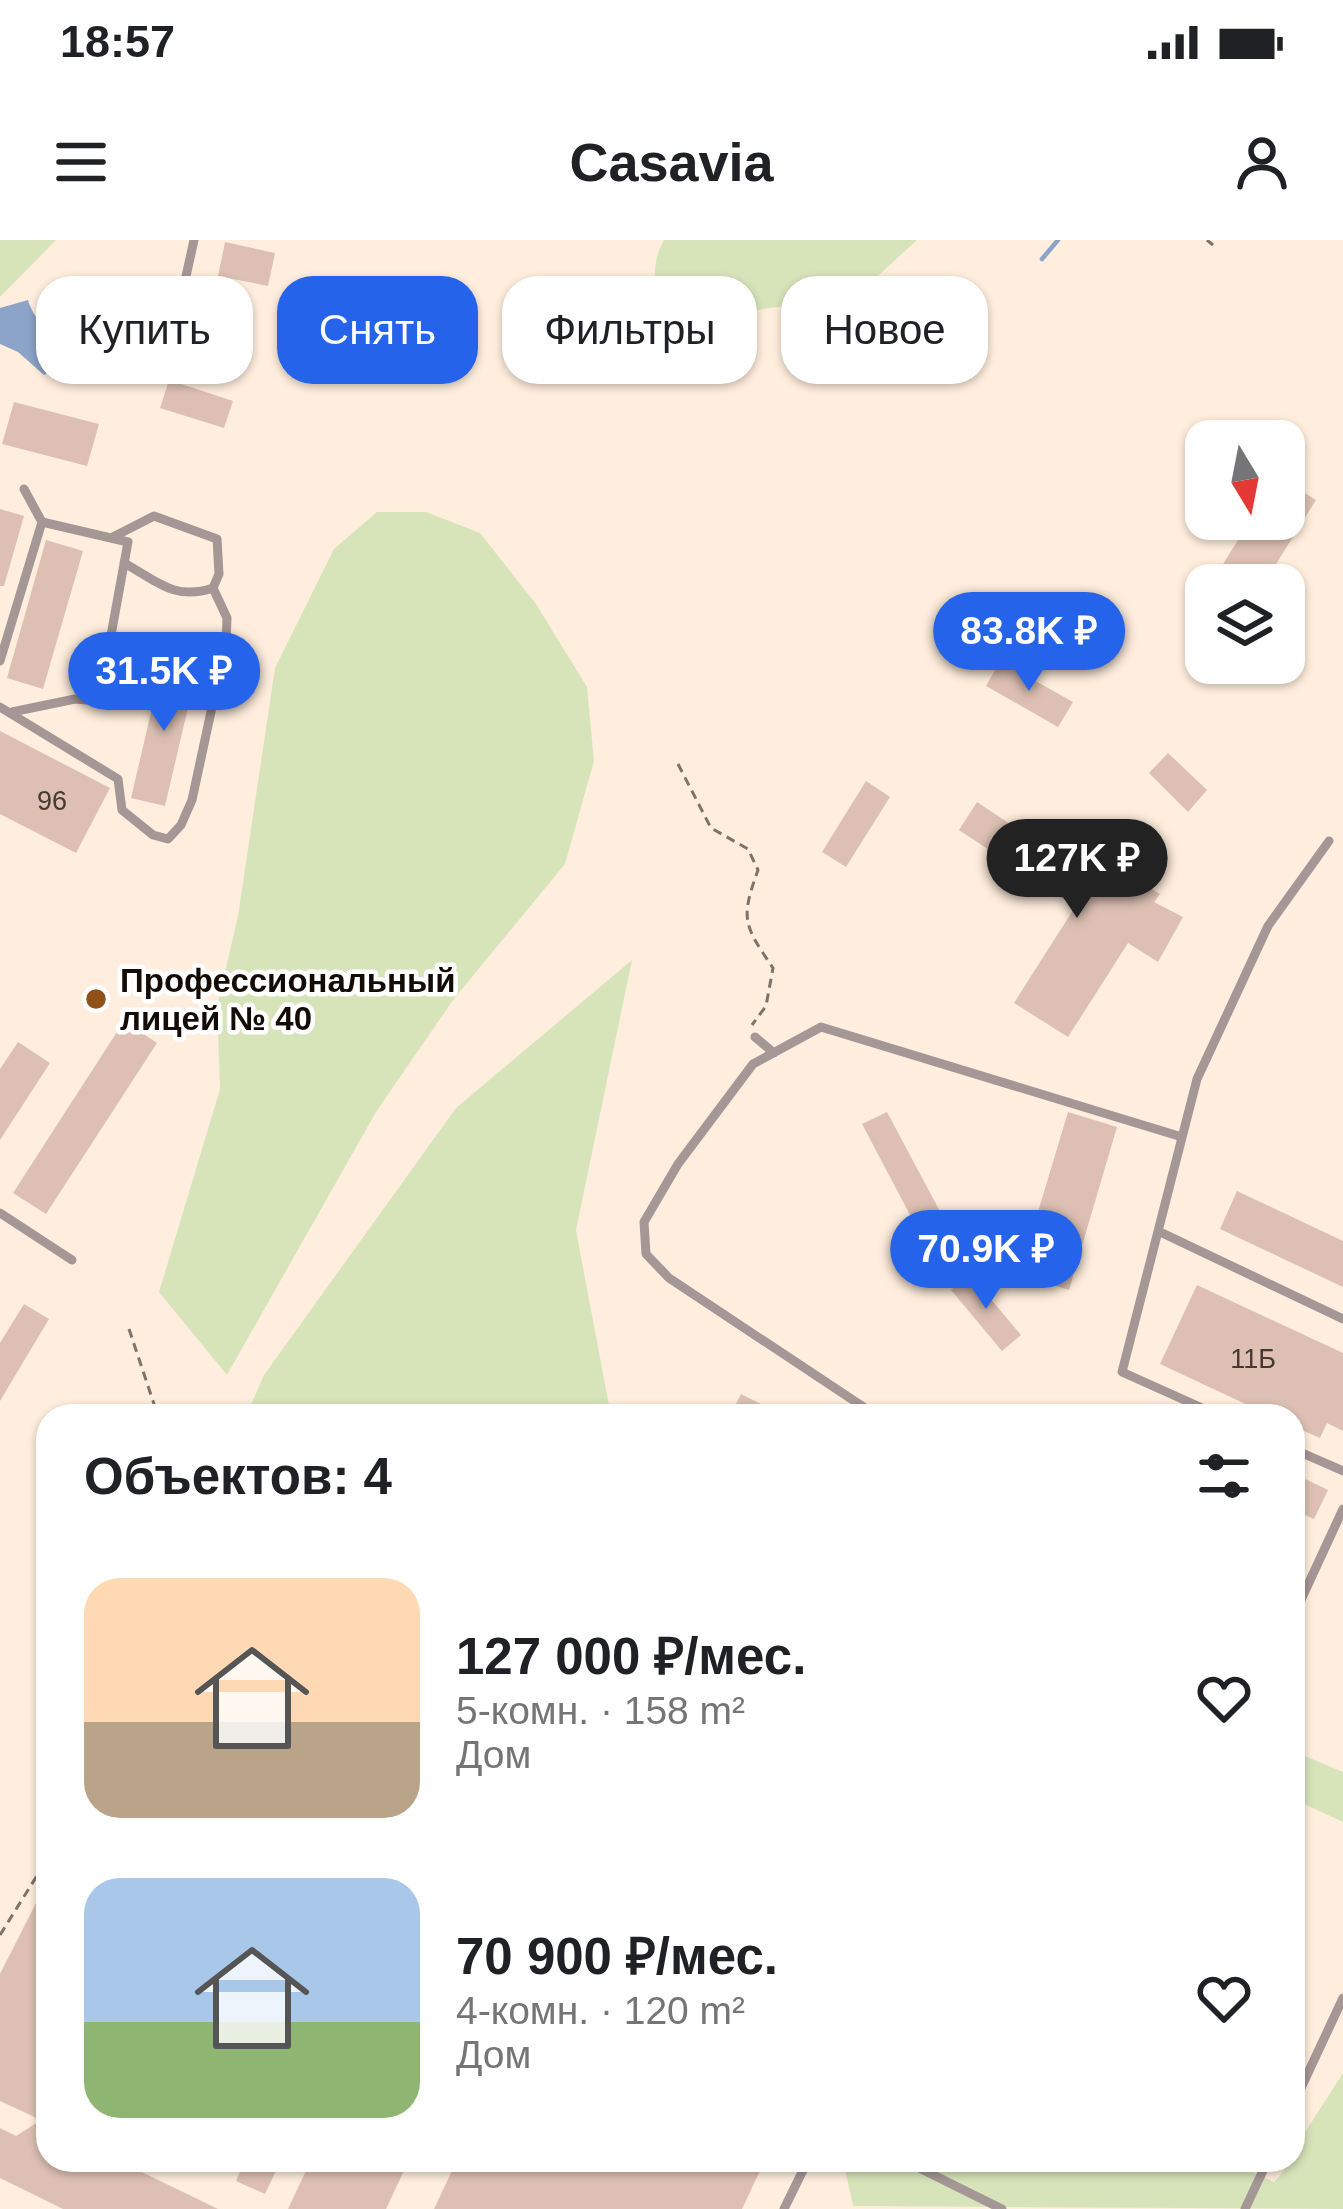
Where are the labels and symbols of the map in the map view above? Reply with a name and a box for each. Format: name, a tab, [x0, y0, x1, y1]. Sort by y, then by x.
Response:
north arrow	[1185, 420, 1305, 540]
pin: 83.8K ₽	[918, 592, 1140, 694]
pin: 31.5K ₽	[53, 632, 275, 734]
house number: 96	[37, 786, 67, 816]
pin: 127K ₽	[979, 819, 1175, 921]
place label: Профессиональный лицей № 40	[120, 962, 455, 1037]
marker: Профессиональный лицей № 40	[83, 986, 109, 1012]
pin: 70.9K ₽	[875, 1210, 1097, 1312]
house number: 11Б	[1230, 1344, 1276, 1374]

